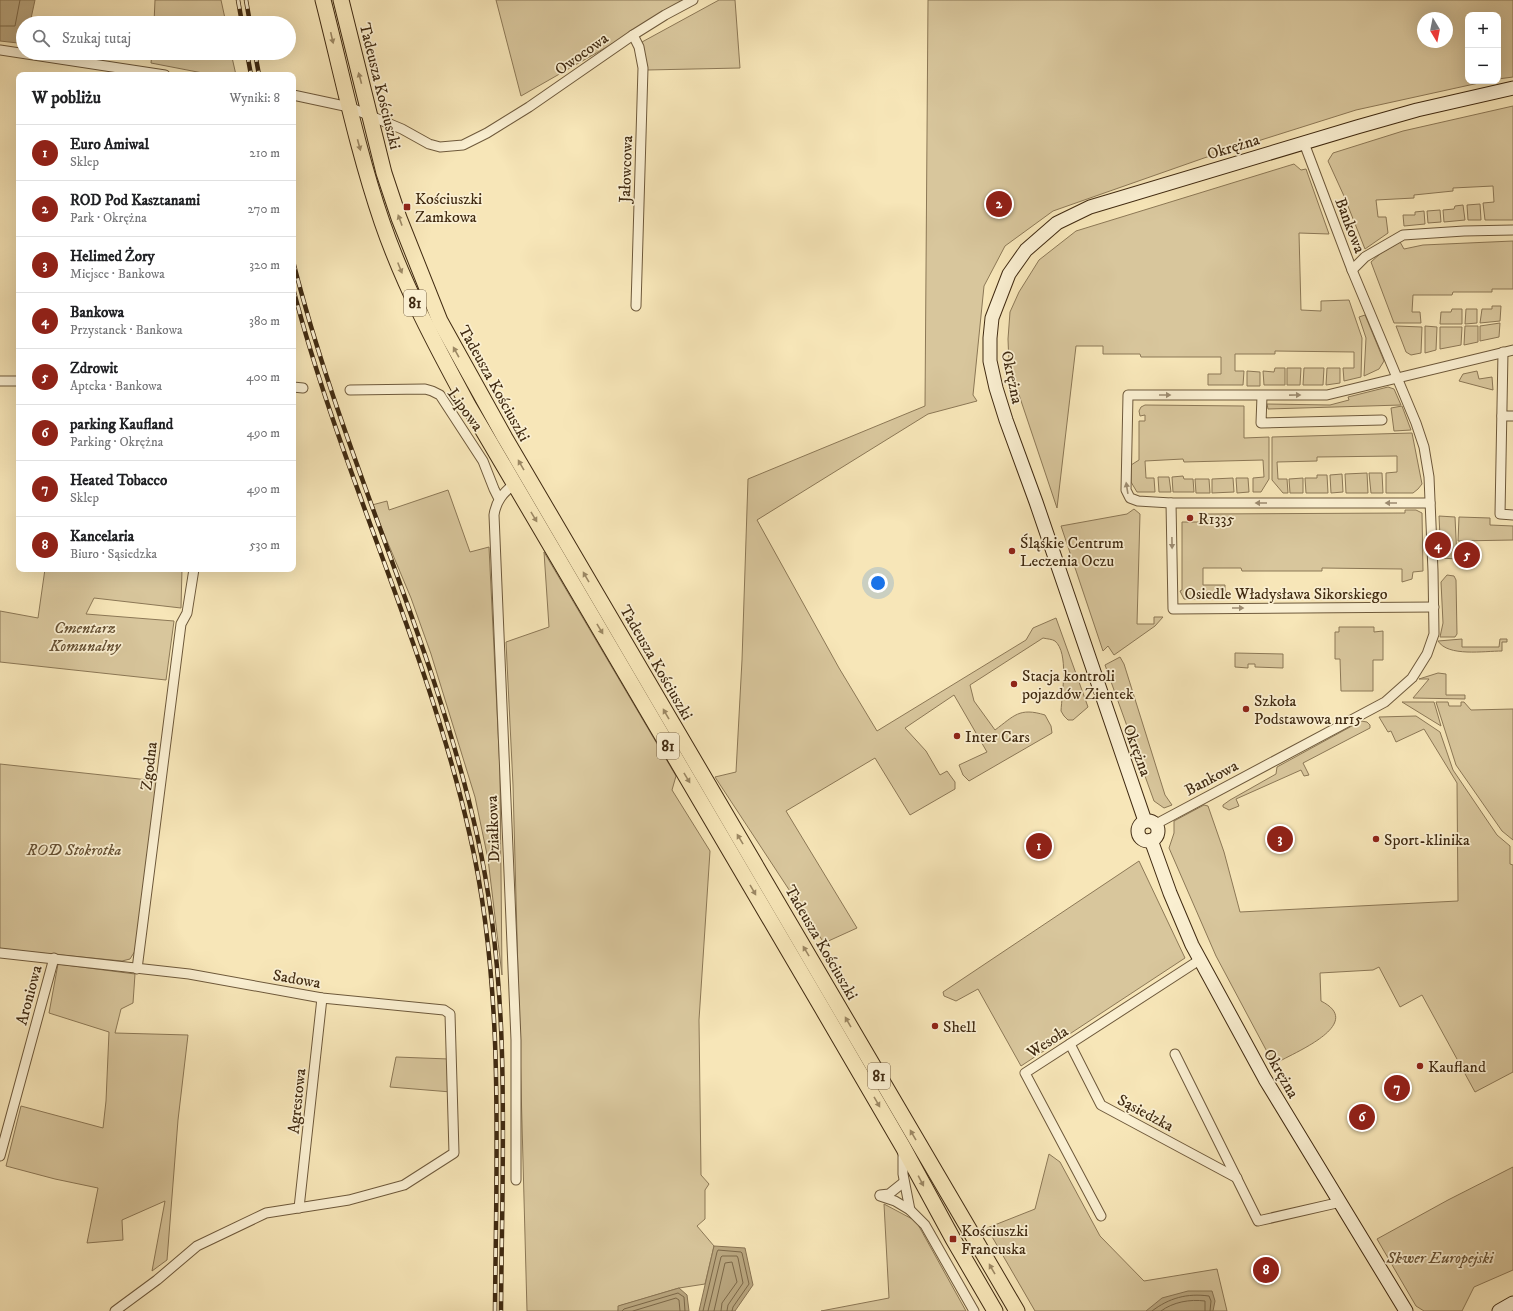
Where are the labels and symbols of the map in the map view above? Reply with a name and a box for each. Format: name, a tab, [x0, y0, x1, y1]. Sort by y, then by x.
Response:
north arrow	[1417, 12, 1453, 48]
street label: Tadeusza Kościuszki	[355, 21, 405, 152]
street label: Owocowa	[551, 28, 612, 80]
one-way arrow	[330, 32, 336, 44]
one-way arrow	[357, 72, 363, 85]
street label: Okrężna	[1205, 129, 1262, 164]
street label: Jałowcowa	[615, 135, 637, 205]
one-way arrow	[356, 139, 362, 151]
place label: Kościuszki Zamkowa	[415, 189, 482, 227]
pin: 2	[986, 189, 1012, 219]
street label: Bankowa	[1330, 195, 1370, 256]
marker: Kościuszki Zamkowa	[402, 202, 412, 212]
one-way arrow	[397, 213, 403, 225]
one-way arrow	[397, 263, 403, 274]
road number: 81	[404, 290, 426, 316]
street label: Tadeusza Kościuszki	[454, 322, 534, 445]
one-way arrow	[453, 346, 459, 358]
street label: Okrężna	[997, 349, 1027, 406]
street label: Lipowa	[443, 384, 488, 435]
one-way arrow	[1159, 392, 1172, 398]
one-way arrow	[1289, 392, 1302, 398]
one-way arrow	[517, 459, 524, 471]
one-way arrow	[1124, 481, 1130, 494]
one-way arrow	[1254, 500, 1267, 506]
one-way arrow	[1384, 500, 1397, 506]
place label: R1335	[1198, 509, 1234, 529]
one-way arrow	[530, 511, 537, 523]
marker: R1335	[1185, 513, 1195, 523]
pin: 4	[1425, 530, 1451, 560]
place label: Śląśkie Centrum Leczenia Oczu	[1020, 533, 1124, 571]
one-way arrow	[1169, 537, 1175, 550]
pin: 5	[1454, 540, 1480, 570]
marker: Śląśkie Centrum Leczenia Oczu	[1007, 546, 1017, 556]
one-way arrow	[583, 571, 590, 583]
your location	[868, 573, 888, 593]
street label: Osiedle Władysława Sikorskiego	[1185, 584, 1388, 604]
street label: Tadeusza Kościuszki	[615, 601, 697, 724]
one-way arrow	[1232, 605, 1244, 612]
park label: Cmentarz Komunalny	[48, 618, 122, 656]
one-way arrow	[596, 623, 603, 635]
place label: Stacja kontroli pojazdów Zientek	[1021, 666, 1134, 704]
marker: Stacja kontroli pojazdów Zientek	[1009, 679, 1019, 689]
place label: Szkoła Podstawowa nr15	[1254, 691, 1362, 729]
marker: Szkoła Podstawowa nr15	[1241, 704, 1251, 714]
one-way arrow	[663, 708, 670, 719]
street label: Okrężna	[1118, 722, 1156, 779]
place label: Inter Cars	[965, 727, 1030, 747]
marker: Inter Cars	[952, 731, 962, 741]
road number: 81	[657, 733, 679, 759]
street label: Zgodna	[136, 740, 162, 792]
street label: Bankowa	[1181, 755, 1242, 800]
one-way arrow	[684, 772, 691, 784]
street label: Działkowa	[482, 795, 504, 863]
pin: 3	[1267, 824, 1293, 854]
place label: Sport-klinika	[1384, 830, 1470, 850]
pin: 1	[1026, 831, 1052, 861]
one-way arrow	[736, 834, 744, 844]
marker: Sport-klinika	[1371, 834, 1381, 844]
park label: ROD Stokrotka	[26, 840, 121, 860]
street label: Tadeusza Kościuszki	[780, 881, 862, 1004]
one-way arrow	[749, 885, 757, 895]
one-way arrow	[803, 945, 810, 957]
street label: Aroniowa	[11, 963, 47, 1027]
street label: Sadowa	[271, 965, 322, 993]
one-way arrow	[845, 1017, 852, 1028]
place label: Shell	[943, 1017, 976, 1037]
marker: Shell	[930, 1021, 940, 1031]
street label: Wesoła	[1022, 1021, 1072, 1063]
street label: Okrężna	[1259, 1045, 1303, 1102]
place label: Kaufland	[1428, 1057, 1486, 1077]
marker: Kaufland	[1415, 1061, 1425, 1071]
road number: 81	[868, 1063, 890, 1089]
street label: Agrestowa	[284, 1067, 310, 1135]
pin: 7	[1384, 1073, 1410, 1103]
street label: Sąsiedzka	[1114, 1090, 1177, 1136]
one-way arrow	[873, 1096, 880, 1108]
pin: 6	[1349, 1102, 1375, 1132]
one-way arrow	[910, 1129, 917, 1141]
one-way arrow	[918, 1175, 924, 1187]
place label: Kościuszki Francuska	[961, 1221, 1028, 1259]
marker: Kościuszki Francuska	[948, 1234, 958, 1244]
park label: Skwer Europejski	[1385, 1248, 1494, 1268]
pin: 8	[1253, 1255, 1279, 1285]
one-way arrow	[988, 1264, 996, 1274]

